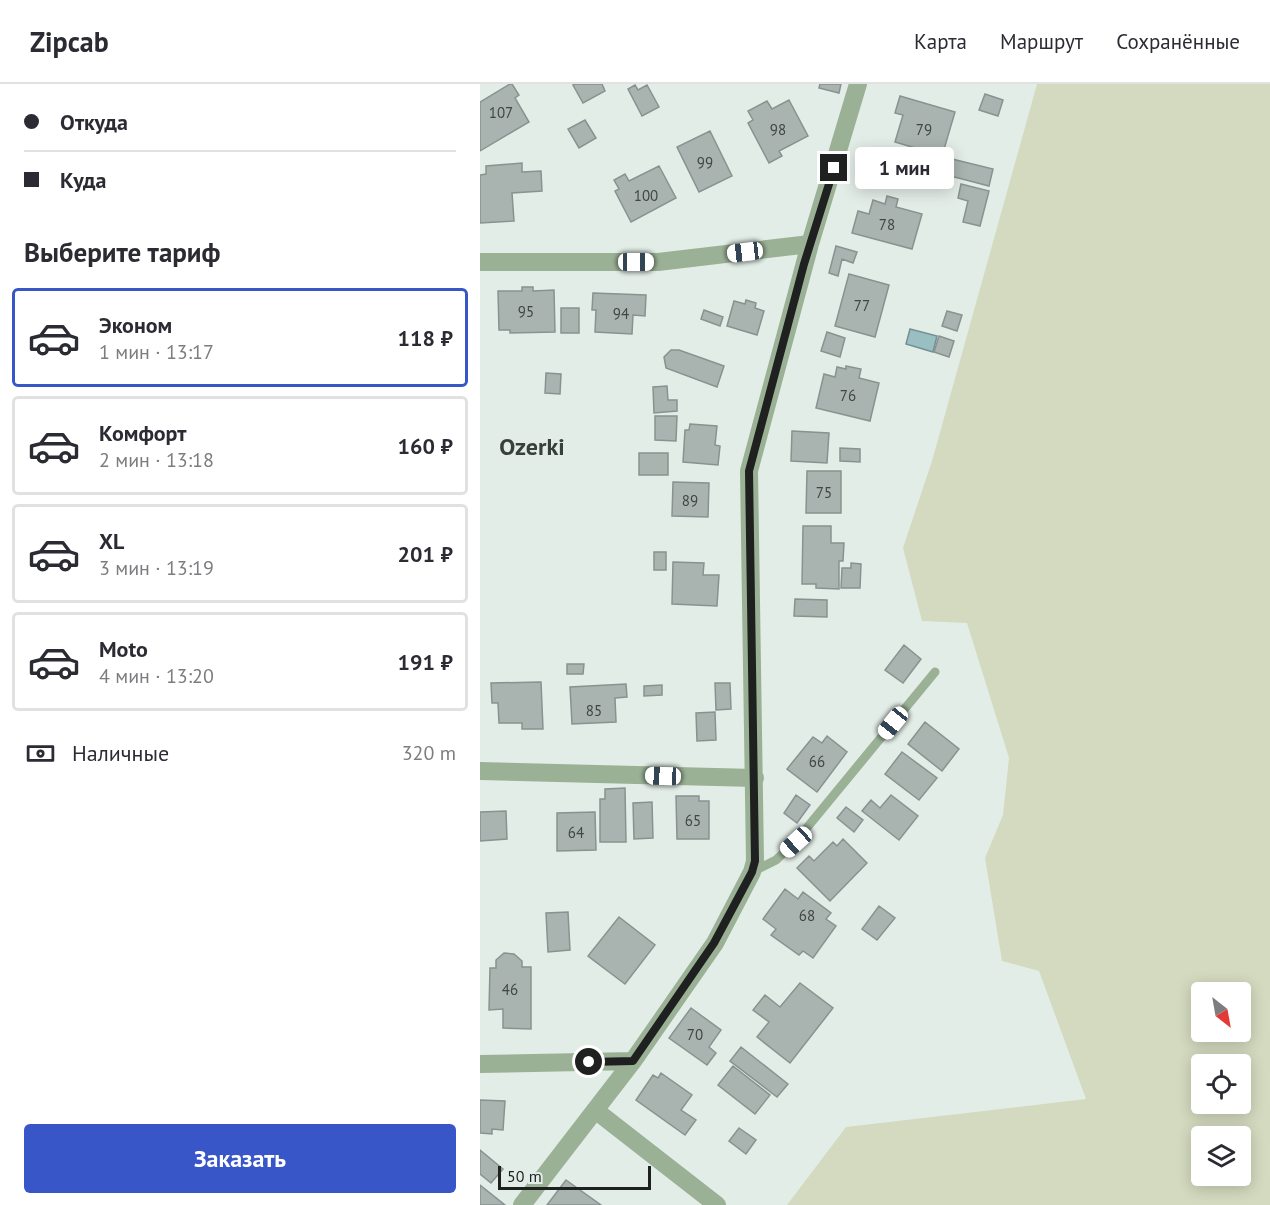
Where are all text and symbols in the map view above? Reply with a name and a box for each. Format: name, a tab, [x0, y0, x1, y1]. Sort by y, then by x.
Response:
text: Zipcab	[30, 23, 109, 60]
text: Карта	[914, 28, 967, 55]
text: Маршрут	[1000, 28, 1083, 55]
text: Сохранённые	[1116, 28, 1240, 55]
house number: 107	[489, 103, 513, 122]
text: Откуда	[60, 108, 128, 136]
house number: 98	[770, 120, 786, 139]
house number: 79	[916, 120, 932, 139]
callout: 1 мин	[855, 147, 954, 189]
house number: 99	[697, 153, 713, 172]
route end	[820, 154, 847, 181]
text: 1 мин	[879, 155, 930, 181]
text: Куда	[60, 166, 107, 194]
house number: 100	[634, 186, 658, 205]
house number: 78	[879, 215, 895, 234]
text: Выберите тариф	[24, 235, 220, 269]
car	[726, 241, 764, 263]
car	[618, 253, 654, 271]
house number: 77	[854, 296, 870, 315]
house number: 95	[518, 302, 534, 321]
house number: 94	[613, 304, 629, 323]
icon: car	[27, 311, 81, 365]
text: Эконом	[99, 311, 172, 339]
text: 118 ₽	[398, 324, 453, 352]
text: 1 мин · 13:17	[99, 339, 214, 365]
house number: 76	[840, 386, 856, 405]
icon: car	[27, 419, 81, 473]
text: Комфорт	[99, 419, 187, 447]
district label: Ozerki	[499, 431, 565, 462]
text: 160 ₽	[398, 432, 453, 460]
text: 2 мин · 13:18	[99, 447, 214, 473]
house number: 75	[816, 483, 832, 502]
house number: 89	[682, 491, 698, 510]
icon: car	[27, 527, 81, 581]
text: XL	[99, 527, 124, 555]
text: 201 ₽	[398, 540, 453, 568]
text: 3 мин · 13:19	[99, 555, 214, 581]
icon: car	[27, 635, 81, 689]
text: Moto	[99, 635, 148, 663]
text: 191 ₽	[398, 648, 453, 676]
text: 4 мин · 13:20	[99, 663, 214, 689]
house number: 85	[586, 701, 602, 720]
car	[875, 703, 911, 743]
icon: cash	[24, 737, 57, 770]
text: Наличные	[72, 739, 169, 767]
text: 320 m	[402, 740, 456, 766]
house number: 66	[809, 752, 825, 771]
car	[645, 766, 681, 786]
house number: 65	[685, 811, 701, 830]
house number: 64	[568, 823, 584, 842]
car	[777, 823, 815, 861]
house number: 68	[799, 906, 815, 925]
house number: 46	[502, 980, 518, 999]
north arrow	[1191, 982, 1251, 1042]
map controls	[1191, 982, 1251, 1186]
house number: 70	[687, 1025, 703, 1044]
route start	[575, 1048, 602, 1075]
button: locate	[1191, 1054, 1251, 1114]
button: Заказать	[24, 1124, 456, 1193]
button: layers	[1191, 1126, 1251, 1186]
scale bar	[498, 1163, 651, 1190]
text: 50 m	[507, 1166, 542, 1186]

